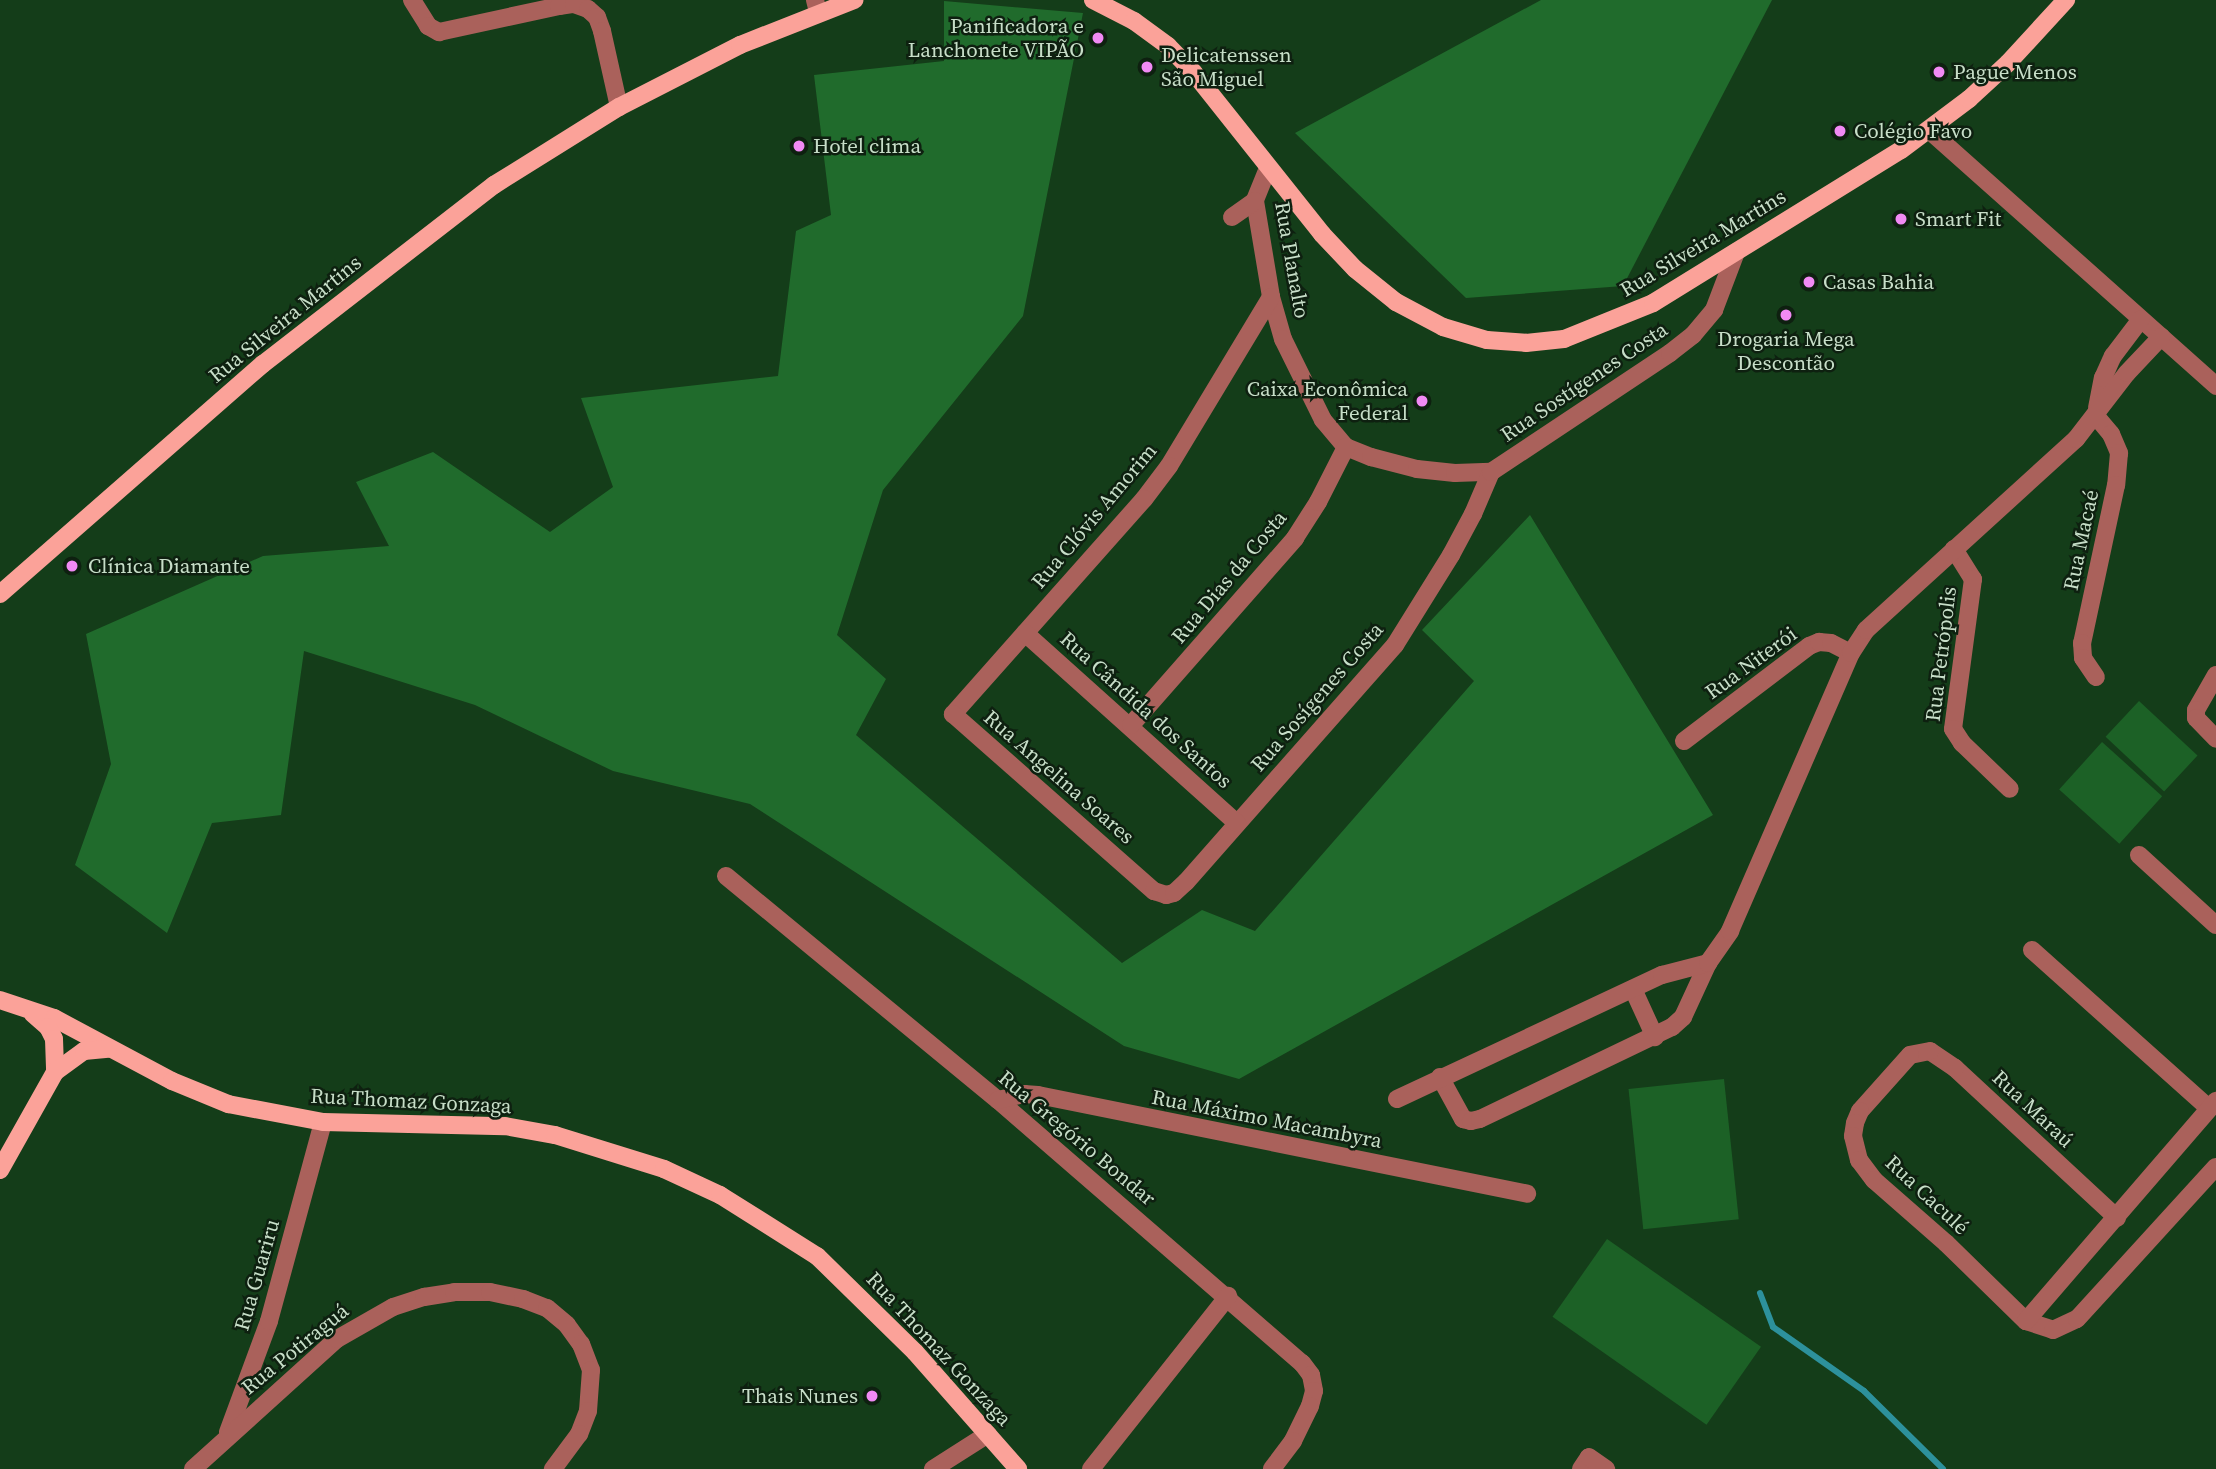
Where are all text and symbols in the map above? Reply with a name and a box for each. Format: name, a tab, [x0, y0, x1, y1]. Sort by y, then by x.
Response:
place label: Panificadora e Lanchonete VIPÃO	[907, 13, 1084, 63]
marker: Panificadora e Lanchonete VIPÃO	[1090, 30, 1106, 46]
place label: Delicatenssen São Miguel	[1161, 42, 1292, 92]
marker: Delicatenssen São Miguel	[1139, 59, 1155, 75]
place label: Pague Menos	[1953, 59, 2077, 85]
marker: Pague Menos	[1931, 64, 1947, 80]
place label: Colégio Favo	[1854, 118, 1972, 144]
marker: Colégio Favo	[1832, 123, 1848, 139]
place label: Hotel clima	[813, 133, 921, 159]
marker: Hotel clima	[791, 138, 807, 154]
street label: Rua Silveira Martins	[1615, 184, 1791, 302]
street label: Rua Planalto	[1269, 200, 1315, 320]
place label: Smart Fit	[1915, 206, 2001, 232]
marker: Smart Fit	[1893, 211, 1909, 227]
street label: Rua Silveira Martins	[204, 250, 366, 388]
place label: Casas Bahia	[1823, 269, 1934, 295]
marker: Casas Bahia	[1801, 274, 1817, 290]
marker: Drogaria Mega Descontão	[1778, 307, 1794, 323]
street label: Rua Sostígenes Costa	[1496, 317, 1672, 447]
place label: Drogaria Mega Descontão	[1717, 326, 1855, 376]
place label: Caixa Econômica Federal	[1247, 376, 1408, 426]
marker: Caixa Econômica Federal	[1414, 393, 1430, 409]
street label: Rua Clóvis Amorim	[1026, 438, 1162, 594]
street label: Rua Macaé	[2058, 487, 2104, 593]
street label: Rua Dias da Costa	[1166, 505, 1292, 649]
place label: Clínica Diamante	[88, 553, 250, 579]
marker: Clínica Diamante	[62, 556, 82, 576]
street label: Rua Petrópolis	[1920, 585, 1962, 723]
street label: Rua Sosígenes Costa	[1245, 617, 1389, 777]
street label: Rua Niterói	[1700, 621, 1802, 705]
street label: Rua Cândida dos Santos	[1055, 626, 1237, 794]
street label: Rua Angelina Soares	[979, 705, 1139, 849]
street label: Rua Gregório Bondar	[993, 1065, 1161, 1211]
street label: Rua Maraú	[1987, 1065, 2079, 1153]
street label: Rua Thomaz Gonzaga	[310, 1083, 512, 1119]
street label: Rua Máximo Macambyra	[1150, 1084, 1384, 1154]
street label: Rua Caculé	[1880, 1150, 1974, 1240]
street label: Rua Guariru	[229, 1216, 285, 1334]
street label: Rua Thomaz Gonzaga	[861, 1267, 1017, 1431]
street label: Rua Potiraguá	[236, 1298, 354, 1400]
place label: Thais Nunes	[742, 1383, 858, 1409]
marker: Thais Nunes	[864, 1388, 880, 1404]

